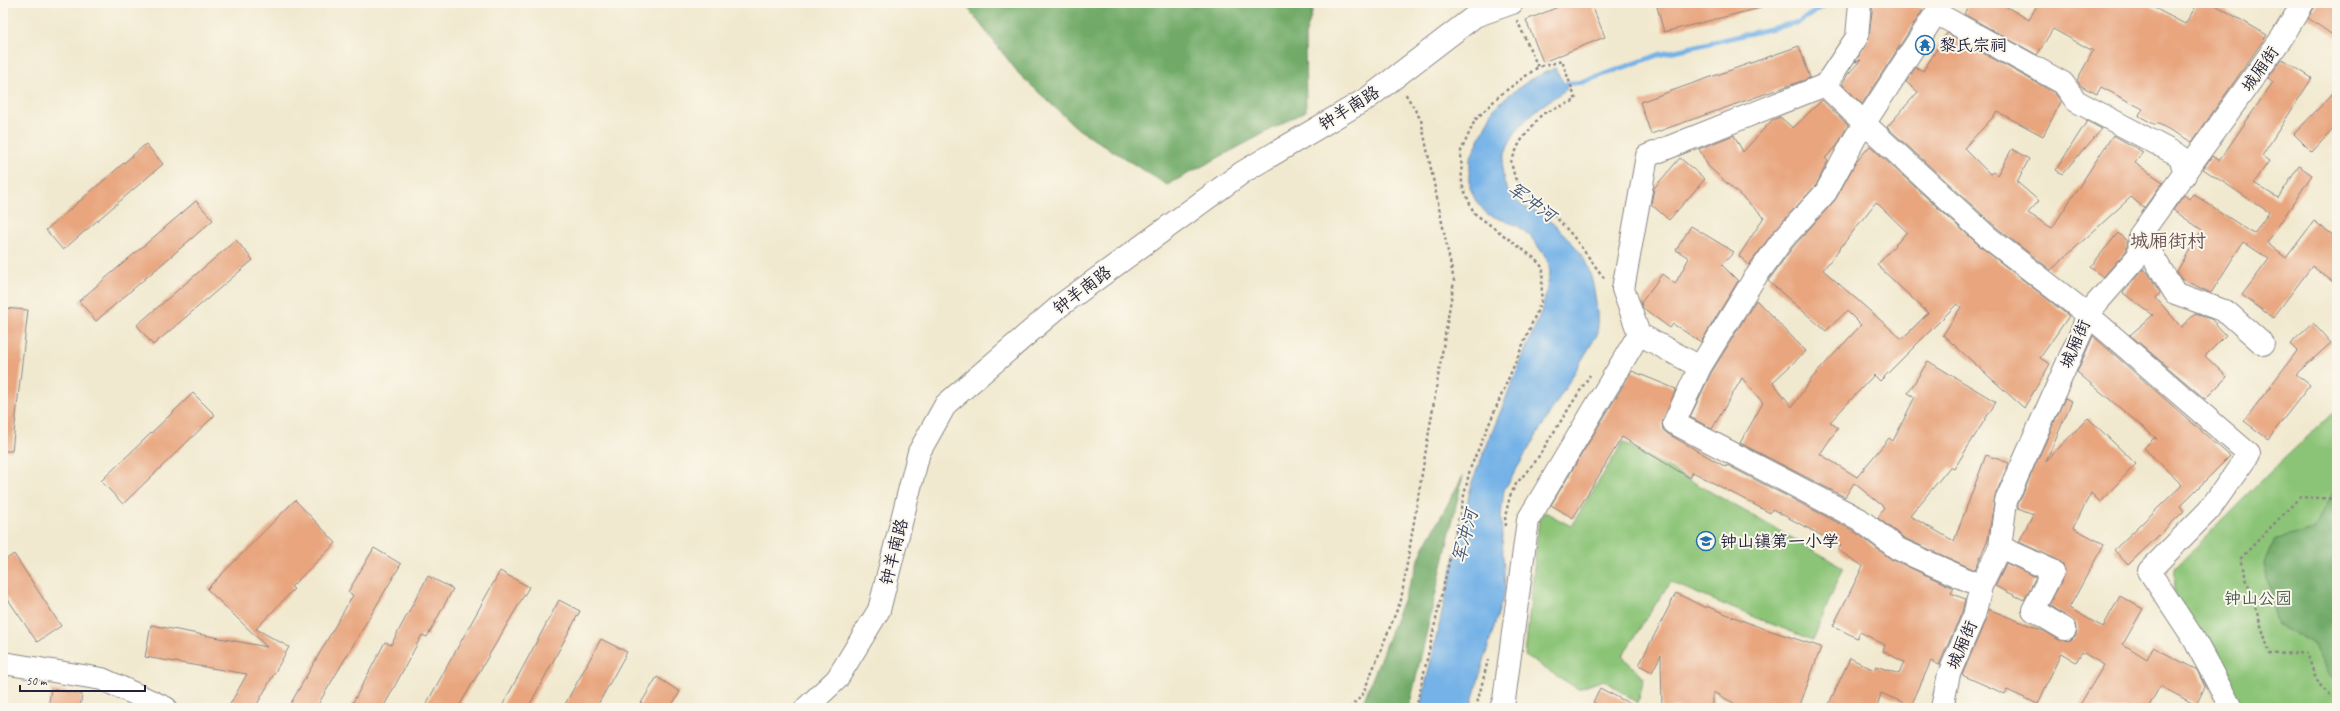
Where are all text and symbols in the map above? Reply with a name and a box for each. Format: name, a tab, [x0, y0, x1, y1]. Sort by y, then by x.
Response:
temple icon: 黎氏宗祠	[1914, 34, 1936, 56]
place label: 黎氏宗祠	[1939, 35, 2007, 56]
street label: 城厢街	[2237, 42, 2283, 96]
street label: 钟羊南路	[1315, 81, 1383, 135]
water label: 军冲河	[1504, 177, 1563, 229]
district label: 城厢街村	[2130, 229, 2206, 253]
street label: 钟羊南路	[1049, 261, 1115, 319]
street label: 城厢街	[2055, 316, 2095, 372]
water label: 军冲河	[1447, 504, 1483, 565]
street label: 钟羊南路	[876, 516, 912, 588]
school or university icon: 钟山镇第一小学	[1695, 530, 1717, 552]
place label: 钟山镇第一小学	[1720, 531, 1839, 552]
park label: 钟山公园	[2224, 588, 2292, 609]
street label: 城厢街	[1942, 617, 1982, 673]
scale bar	[20, 667, 145, 693]
text: 50 m	[26, 673, 48, 689]

